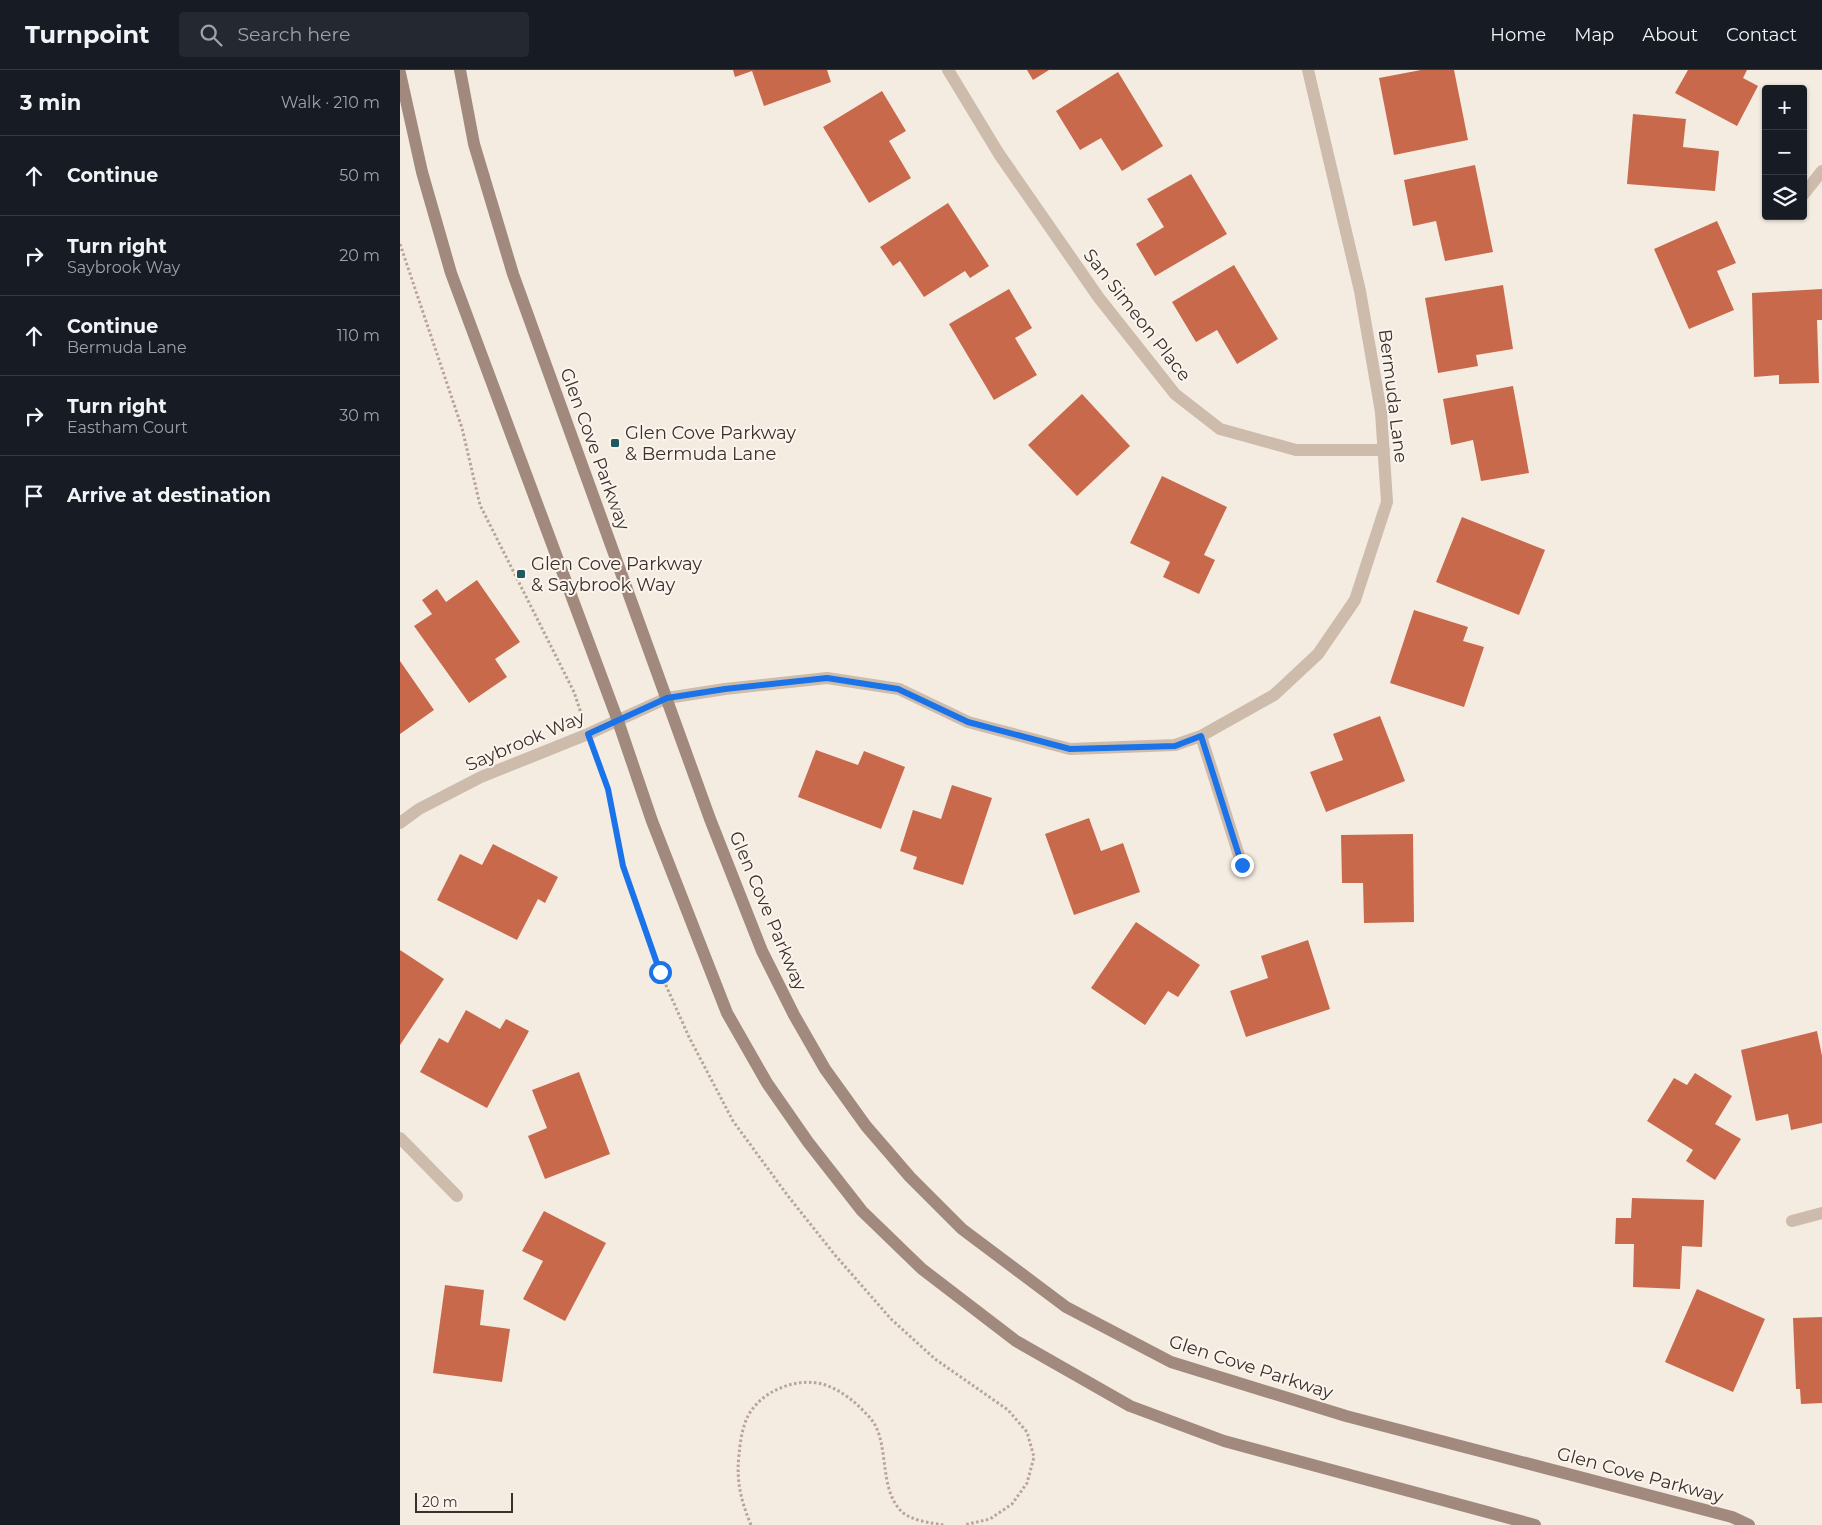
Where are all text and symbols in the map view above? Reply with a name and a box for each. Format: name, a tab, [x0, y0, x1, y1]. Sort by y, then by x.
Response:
search box	[179, 12, 529, 57]
text: Turnpoint	[25, 20, 149, 49]
icon: search	[197, 21, 225, 49]
text: Search here	[237, 23, 350, 46]
text: Home	[1490, 24, 1546, 46]
text: Map	[1574, 24, 1614, 46]
text: About	[1642, 24, 1698, 46]
text: Contact	[1726, 24, 1797, 46]
map controls	[1762, 85, 1807, 220]
button: +	[1762, 85, 1807, 130]
text: 3 min	[20, 90, 81, 115]
text: Walk · 210 m	[281, 93, 380, 112]
button: −	[1762, 130, 1807, 175]
icon: ahead	[20, 162, 48, 190]
text: Continue	[67, 164, 158, 187]
text: 50 m	[339, 166, 380, 185]
button: layers	[1762, 175, 1807, 220]
text: Turn right	[67, 235, 167, 258]
icon: right	[20, 242, 48, 270]
street label: San Simeon Place	[1079, 244, 1196, 386]
text: 20 m	[339, 246, 380, 265]
text: Saybrook Way	[67, 258, 180, 277]
text: Continue	[67, 315, 158, 338]
icon: ahead	[20, 322, 48, 350]
text: 110 m	[337, 326, 380, 345]
street label: Bermuda Lane	[1374, 328, 1412, 464]
text: Bermuda Lane	[67, 338, 187, 357]
street label: Glen Cove Parkway	[555, 365, 635, 533]
text: Turn right	[67, 395, 167, 418]
icon: right	[20, 402, 48, 430]
text: 30 m	[339, 406, 380, 425]
text: Eastham Court	[67, 418, 188, 437]
place label: Glen Cove Parkway & Bermuda Lane	[625, 422, 796, 465]
marker: Glen Cove Parkway & Bermuda Lane	[609, 437, 621, 449]
icon: arrive	[20, 482, 48, 510]
text: Arrive at destination	[67, 484, 271, 507]
place label: Glen Cove Parkway & Saybrook Way	[531, 553, 702, 596]
marker: Glen Cove Parkway & Saybrook Way	[515, 568, 527, 580]
street label: Saybrook Way	[462, 706, 588, 776]
street label: Glen Cove Parkway	[724, 828, 812, 994]
route end	[1231, 854, 1254, 877]
route start	[649, 961, 672, 984]
street label: Glen Cove Parkway	[1166, 1330, 1336, 1404]
street label: Glen Cove Parkway	[1555, 1442, 1726, 1508]
scale bar	[415, 1490, 512, 1513]
text: 20 m	[422, 1493, 458, 1511]

